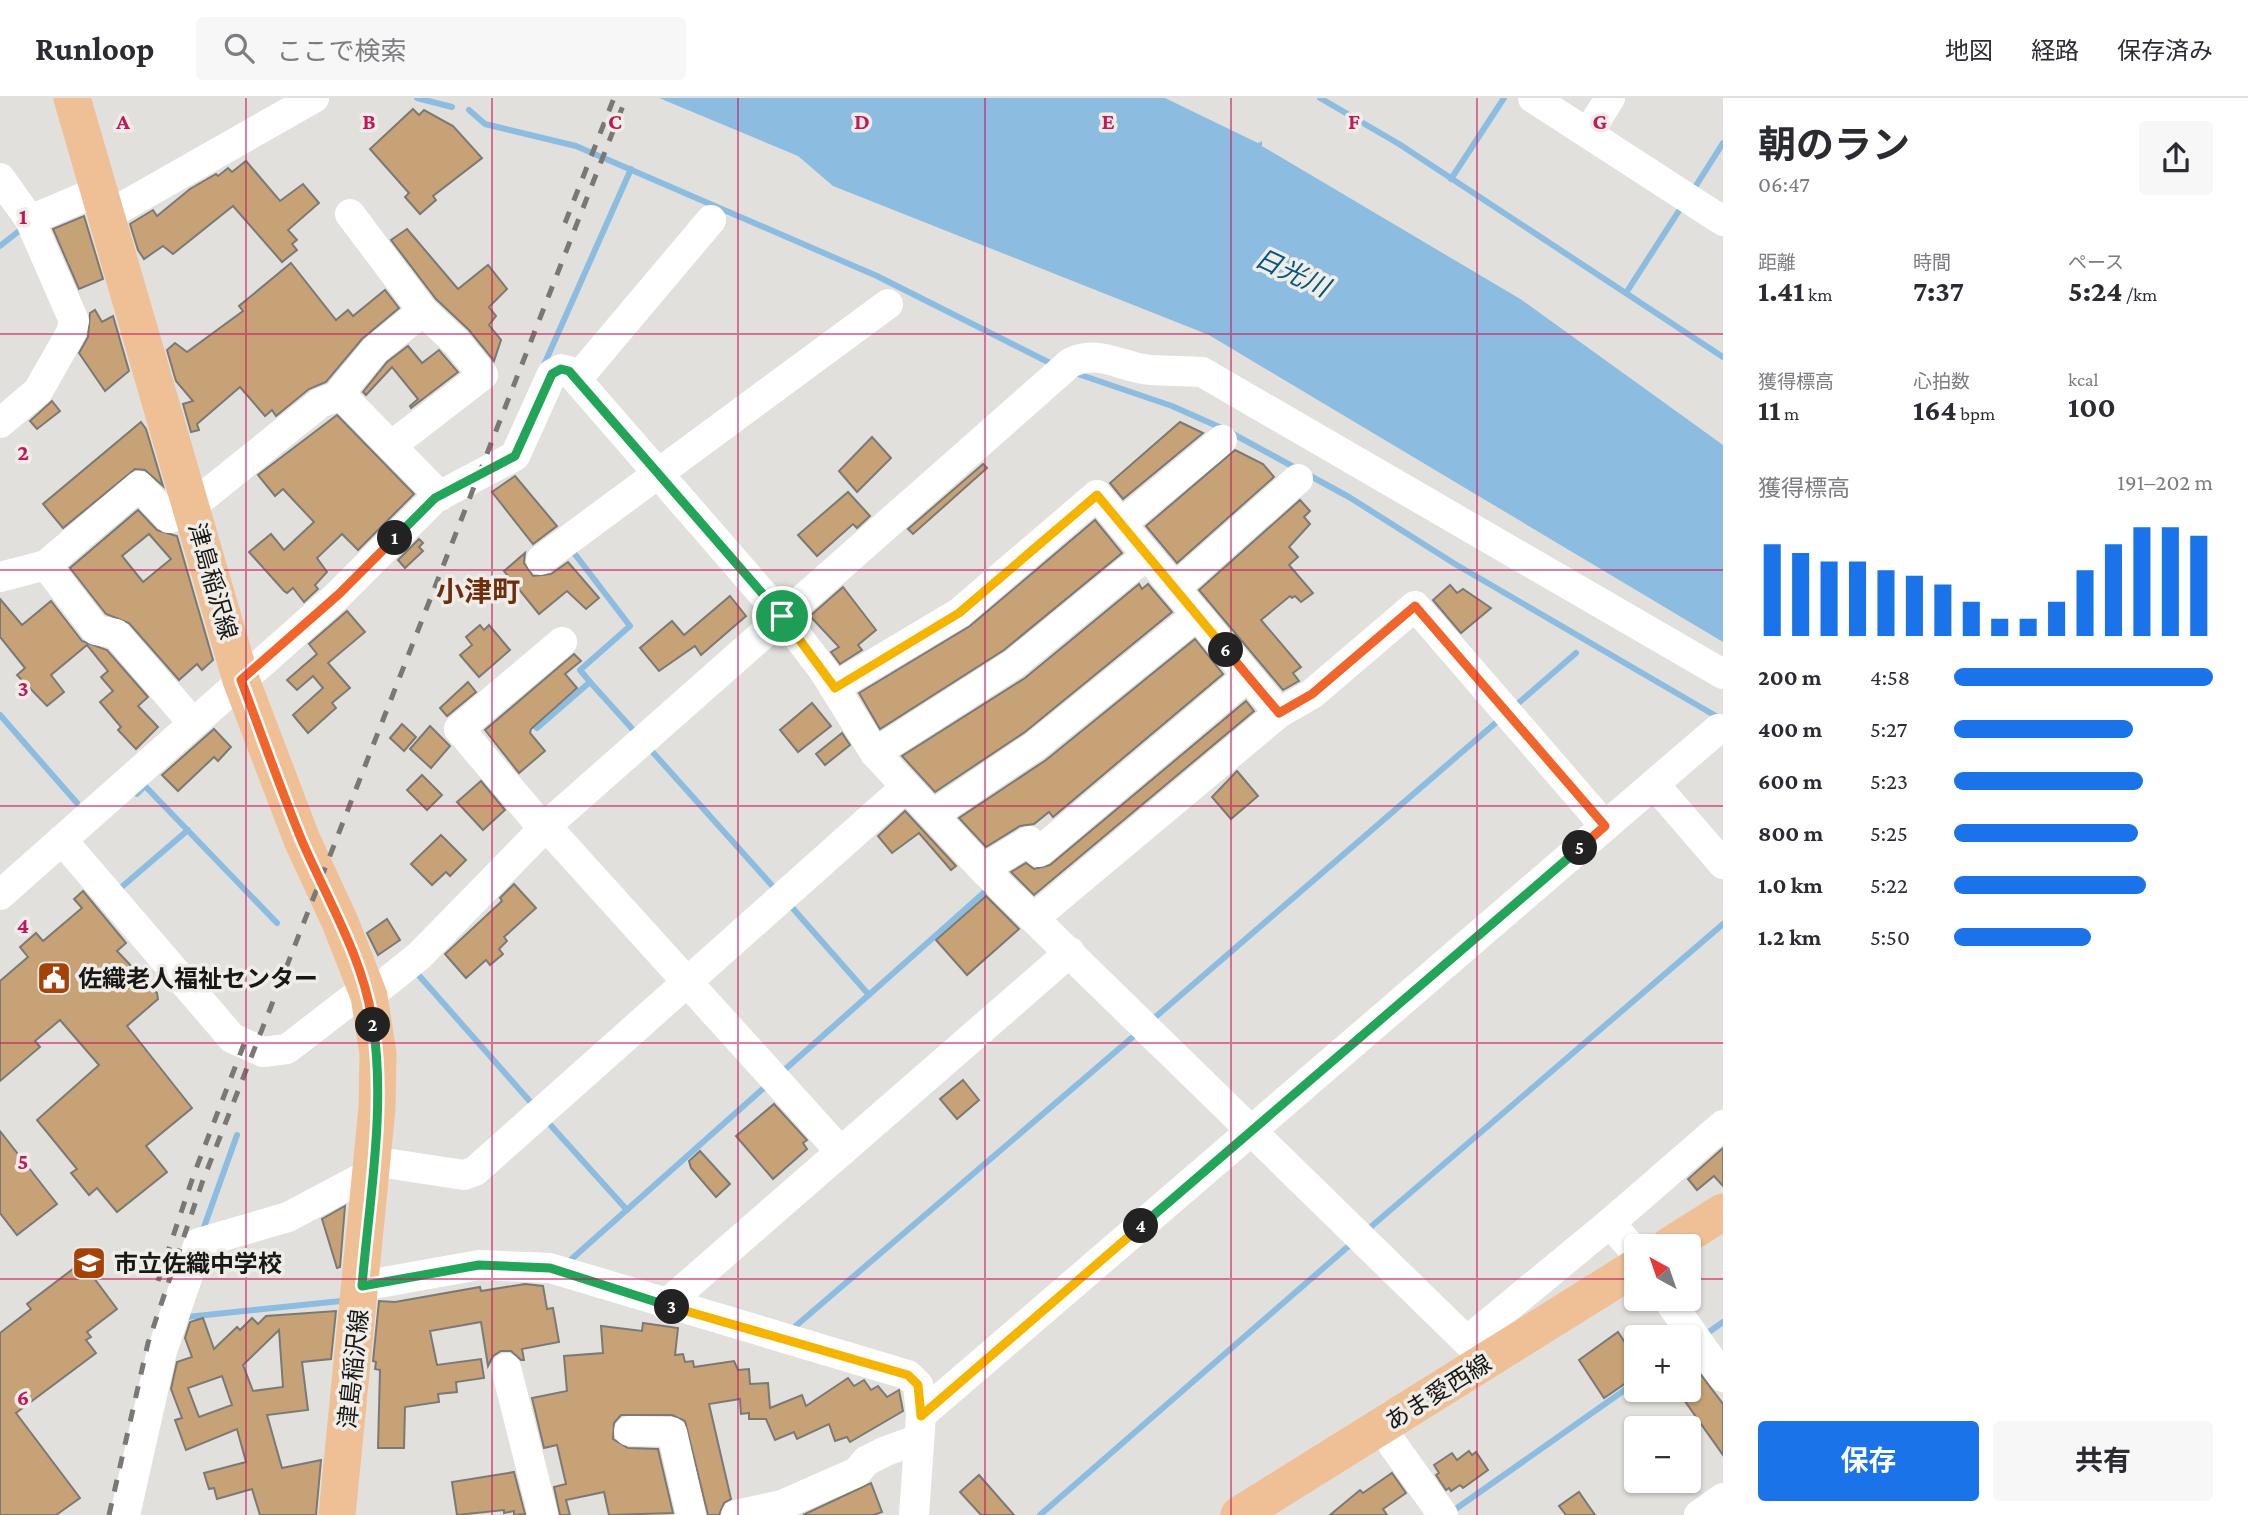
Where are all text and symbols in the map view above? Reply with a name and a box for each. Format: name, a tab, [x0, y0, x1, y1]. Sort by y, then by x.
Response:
search box	[196, 17, 686, 80]
icon: search	[220, 29, 258, 67]
text: Runloop	[35, 30, 154, 67]
text: ここで検索	[276, 37, 406, 66]
text: 地図	[1945, 37, 1993, 64]
text: 経路	[2031, 37, 2079, 64]
text: 保存済み	[2117, 37, 2213, 64]
text: A	[115, 108, 130, 134]
text: B	[362, 108, 376, 134]
text: C	[608, 108, 622, 134]
text: D	[854, 108, 870, 134]
text: E	[1101, 108, 1115, 134]
text: F	[1348, 108, 1360, 134]
text: G	[1593, 108, 1608, 134]
button: share	[2139, 121, 2213, 195]
text: 朝のラン	[1758, 124, 1910, 166]
text: 06:47	[1758, 171, 1810, 197]
text: 1	[19, 203, 28, 229]
water label: 日光川	[1251, 243, 1336, 304]
text: 距離	[1758, 252, 1796, 273]
text: 時間	[1913, 252, 1951, 273]
text: ペース	[2068, 252, 2124, 273]
text: 1.41	[1758, 274, 1805, 307]
text: 7:37	[1913, 274, 1964, 307]
text: 5:24	[2068, 274, 2123, 307]
text: km	[1805, 284, 1832, 305]
text: /km	[2123, 284, 2157, 305]
text: kcal	[2068, 369, 2099, 390]
text: 獲得標高	[1758, 371, 1834, 392]
text: 心拍数	[1913, 371, 1970, 392]
text: 100	[2068, 390, 2116, 423]
text: 11	[1758, 393, 1780, 426]
text: 164	[1913, 393, 1957, 426]
text: m	[1780, 403, 1799, 424]
text: bpm	[1957, 403, 1995, 424]
text: 2	[17, 439, 29, 465]
text: 191–202 m	[2117, 469, 2213, 495]
text: 獲得標高	[1758, 475, 1850, 501]
street label: 津島稲沢線	[183, 520, 243, 642]
pin: 1	[378, 520, 412, 556]
text: 1	[391, 527, 398, 548]
district label: 小津町	[436, 576, 520, 607]
pin	[752, 586, 812, 646]
icon: arrive	[763, 597, 801, 635]
pin: 6	[1208, 632, 1244, 668]
text: 6	[1220, 639, 1231, 660]
text: 200 m	[1758, 664, 1822, 690]
text: 4:58	[1870, 664, 1910, 690]
text: 3	[17, 675, 29, 701]
text: 400 m	[1758, 716, 1822, 742]
text: 5:27	[1870, 716, 1907, 742]
text: 600 m	[1758, 768, 1822, 794]
text: 5:23	[1870, 768, 1908, 794]
text: 800 m	[1758, 820, 1823, 846]
text: 5:25	[1870, 820, 1908, 846]
pin: 5	[1562, 830, 1598, 866]
text: 5	[1575, 837, 1584, 858]
text: 1.0 km	[1758, 872, 1823, 898]
text: 5:22	[1870, 872, 1908, 898]
text: 4	[17, 912, 29, 938]
text: 1.2 km	[1758, 924, 1821, 950]
text: 5:50	[1870, 924, 1910, 950]
public building icon: 佐織老人福祉センター	[35, 959, 73, 997]
place label: 佐織老人福祉センター	[78, 965, 318, 992]
pin: 2	[356, 1007, 390, 1042]
text: 2	[368, 1014, 377, 1035]
text: 5	[17, 1148, 29, 1174]
pin: 4	[1124, 1208, 1158, 1244]
text: 4	[1135, 1215, 1146, 1236]
north arrow	[1624, 1234, 1701, 1311]
map controls	[1624, 1234, 1701, 1493]
school or university icon: 市立佐織中学校	[70, 1244, 108, 1282]
place label: 市立佐織中学校	[114, 1250, 282, 1277]
pin: 3	[654, 1290, 690, 1324]
text: 3	[667, 1296, 676, 1317]
street label: 津島稲沢線	[333, 1308, 373, 1430]
button: +	[1624, 1325, 1701, 1402]
street label: あま愛西線	[1380, 1349, 1496, 1435]
text: 6	[17, 1384, 29, 1410]
button: −	[1624, 1416, 1701, 1493]
button: 保存	[1758, 1421, 1979, 1501]
button: 共有	[1993, 1421, 2213, 1501]

